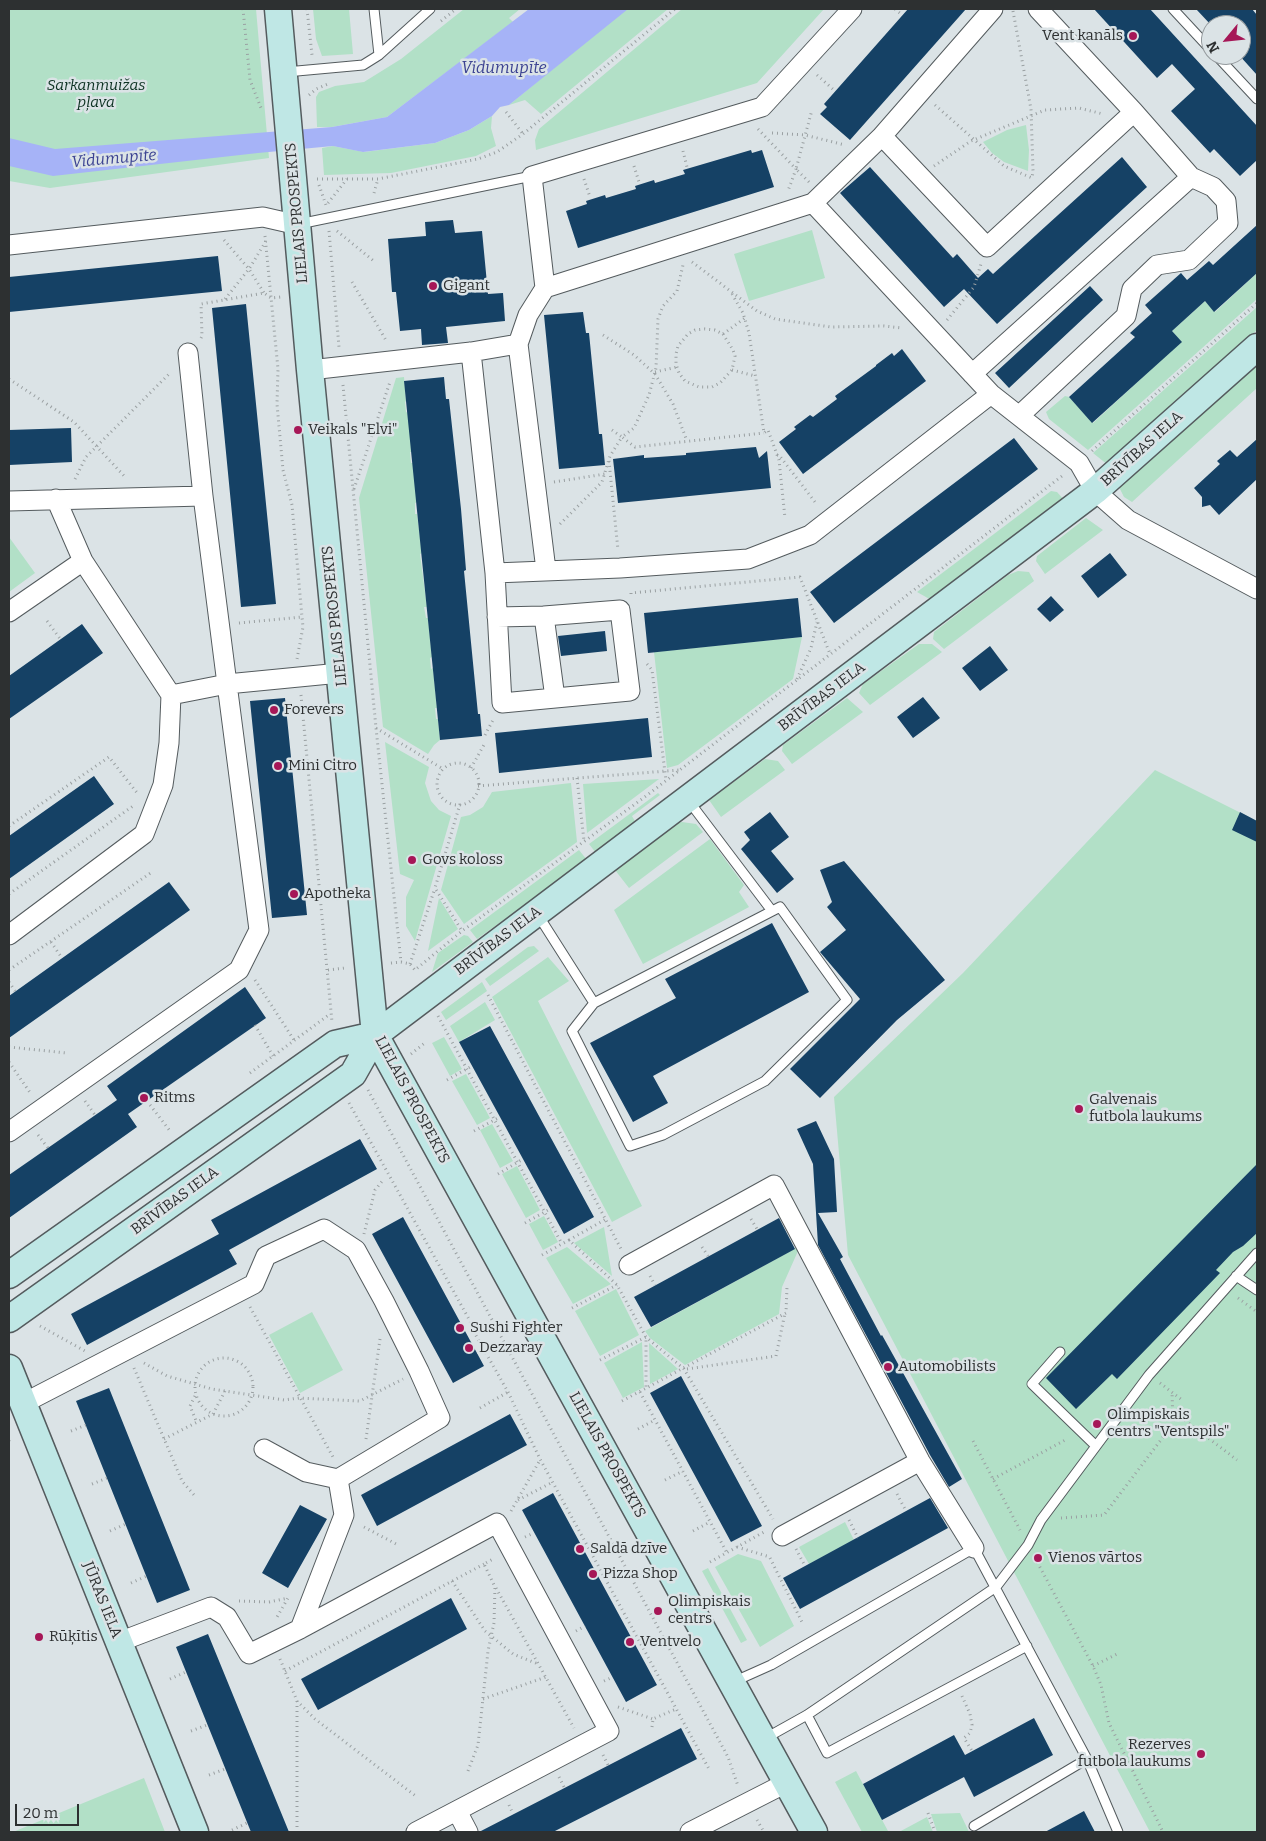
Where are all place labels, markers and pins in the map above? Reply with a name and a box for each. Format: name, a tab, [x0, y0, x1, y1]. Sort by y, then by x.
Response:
place label: Vent kanāls	[1042, 27, 1123, 45]
marker: Vent kanāls	[1127, 30, 1139, 42]
place label: Gigant	[443, 277, 490, 295]
marker: Gigant	[427, 280, 439, 292]
place label: Veikals "Elvi"	[308, 421, 398, 439]
marker: Veikals "Elvi"	[292, 424, 304, 436]
place label: Forevers	[284, 701, 344, 719]
marker: Forevers	[268, 704, 280, 716]
place label: Mini Citro	[288, 757, 357, 775]
marker: Mini Citro	[272, 760, 284, 772]
place label: Govs koloss	[422, 851, 503, 869]
marker: Govs koloss	[406, 854, 418, 866]
place label: Apotheka	[304, 885, 371, 903]
marker: Apotheka	[288, 888, 300, 900]
place label: Ritms	[154, 1089, 195, 1107]
place label: Galvenais futbola laukums	[1089, 1091, 1202, 1126]
marker: Ritms	[138, 1092, 150, 1104]
marker: Galvenais futbola laukums	[1073, 1103, 1085, 1115]
place label: Sushi Fighter	[470, 1319, 562, 1337]
marker: Sushi Fighter	[454, 1322, 466, 1334]
place label: Dezzaray	[479, 1339, 542, 1357]
marker: Dezzaray	[463, 1342, 475, 1354]
place label: Automobilists	[898, 1358, 996, 1376]
marker: Automobilists	[882, 1361, 894, 1373]
place label: Olimpiskais centrs "Ventspils"	[1107, 1406, 1229, 1441]
marker: Olimpiskais centrs "Ventspils"	[1091, 1418, 1103, 1430]
place label: Saldā dzīve	[590, 1540, 667, 1558]
marker: Saldā dzīve	[574, 1543, 586, 1555]
place label: Vienos vārtos	[1048, 1549, 1142, 1567]
marker: Vienos vārtos	[1032, 1552, 1044, 1564]
place label: Pizza Shop	[603, 1565, 678, 1583]
marker: Pizza Shop	[587, 1568, 599, 1580]
place label: Olimpiskais centrs	[668, 1593, 751, 1628]
marker: Olimpiskais centrs	[652, 1605, 664, 1617]
place label: Rūķītis	[49, 1628, 98, 1646]
marker: Rūķītis	[33, 1631, 45, 1643]
place label: Ventvelo	[640, 1633, 701, 1651]
marker: Ventvelo	[624, 1636, 636, 1648]
place label: Rezerves futbola laukums	[1078, 1736, 1191, 1771]
marker: Rezerves futbola laukums	[1195, 1748, 1207, 1760]

